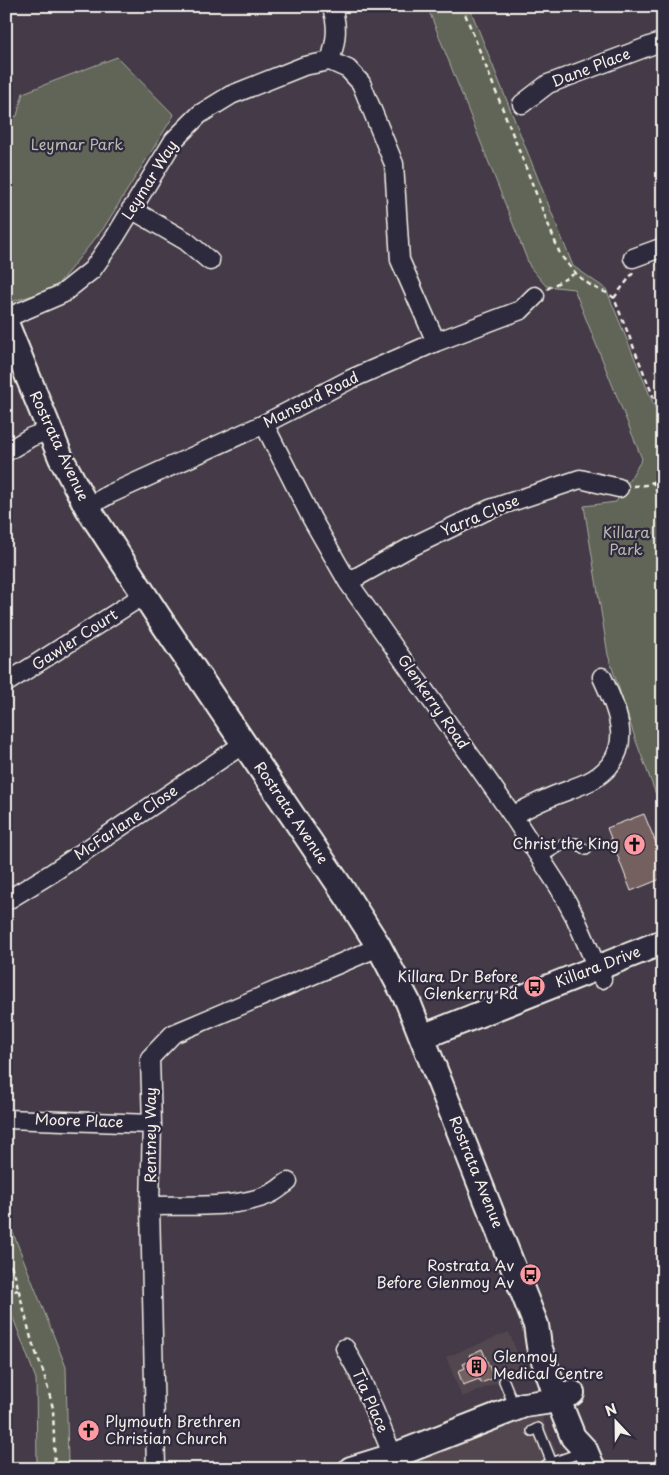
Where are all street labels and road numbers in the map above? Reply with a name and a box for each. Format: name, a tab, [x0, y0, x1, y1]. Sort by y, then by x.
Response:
street label: Dane Place	[548, 41, 633, 92]
street label: Leymar Way	[115, 135, 182, 224]
street label: Mansard Road	[259, 365, 362, 433]
street label: Rostrata Avenue	[25, 387, 96, 504]
street label: Yarra Close	[437, 488, 522, 541]
street label: Gawler Court	[27, 602, 122, 675]
street label: Glenkerry Road	[393, 649, 476, 753]
street label: Rostrata Avenue	[249, 756, 335, 868]
street label: McFarlane Close	[69, 778, 182, 865]
street label: Killara Drive	[551, 939, 644, 992]
street label: Rentney Way	[138, 1087, 161, 1183]
street label: Moore Place	[34, 1106, 124, 1133]
street label: Rostrata Avenue	[444, 1112, 510, 1231]
street label: Tia Place	[347, 1365, 396, 1436]

